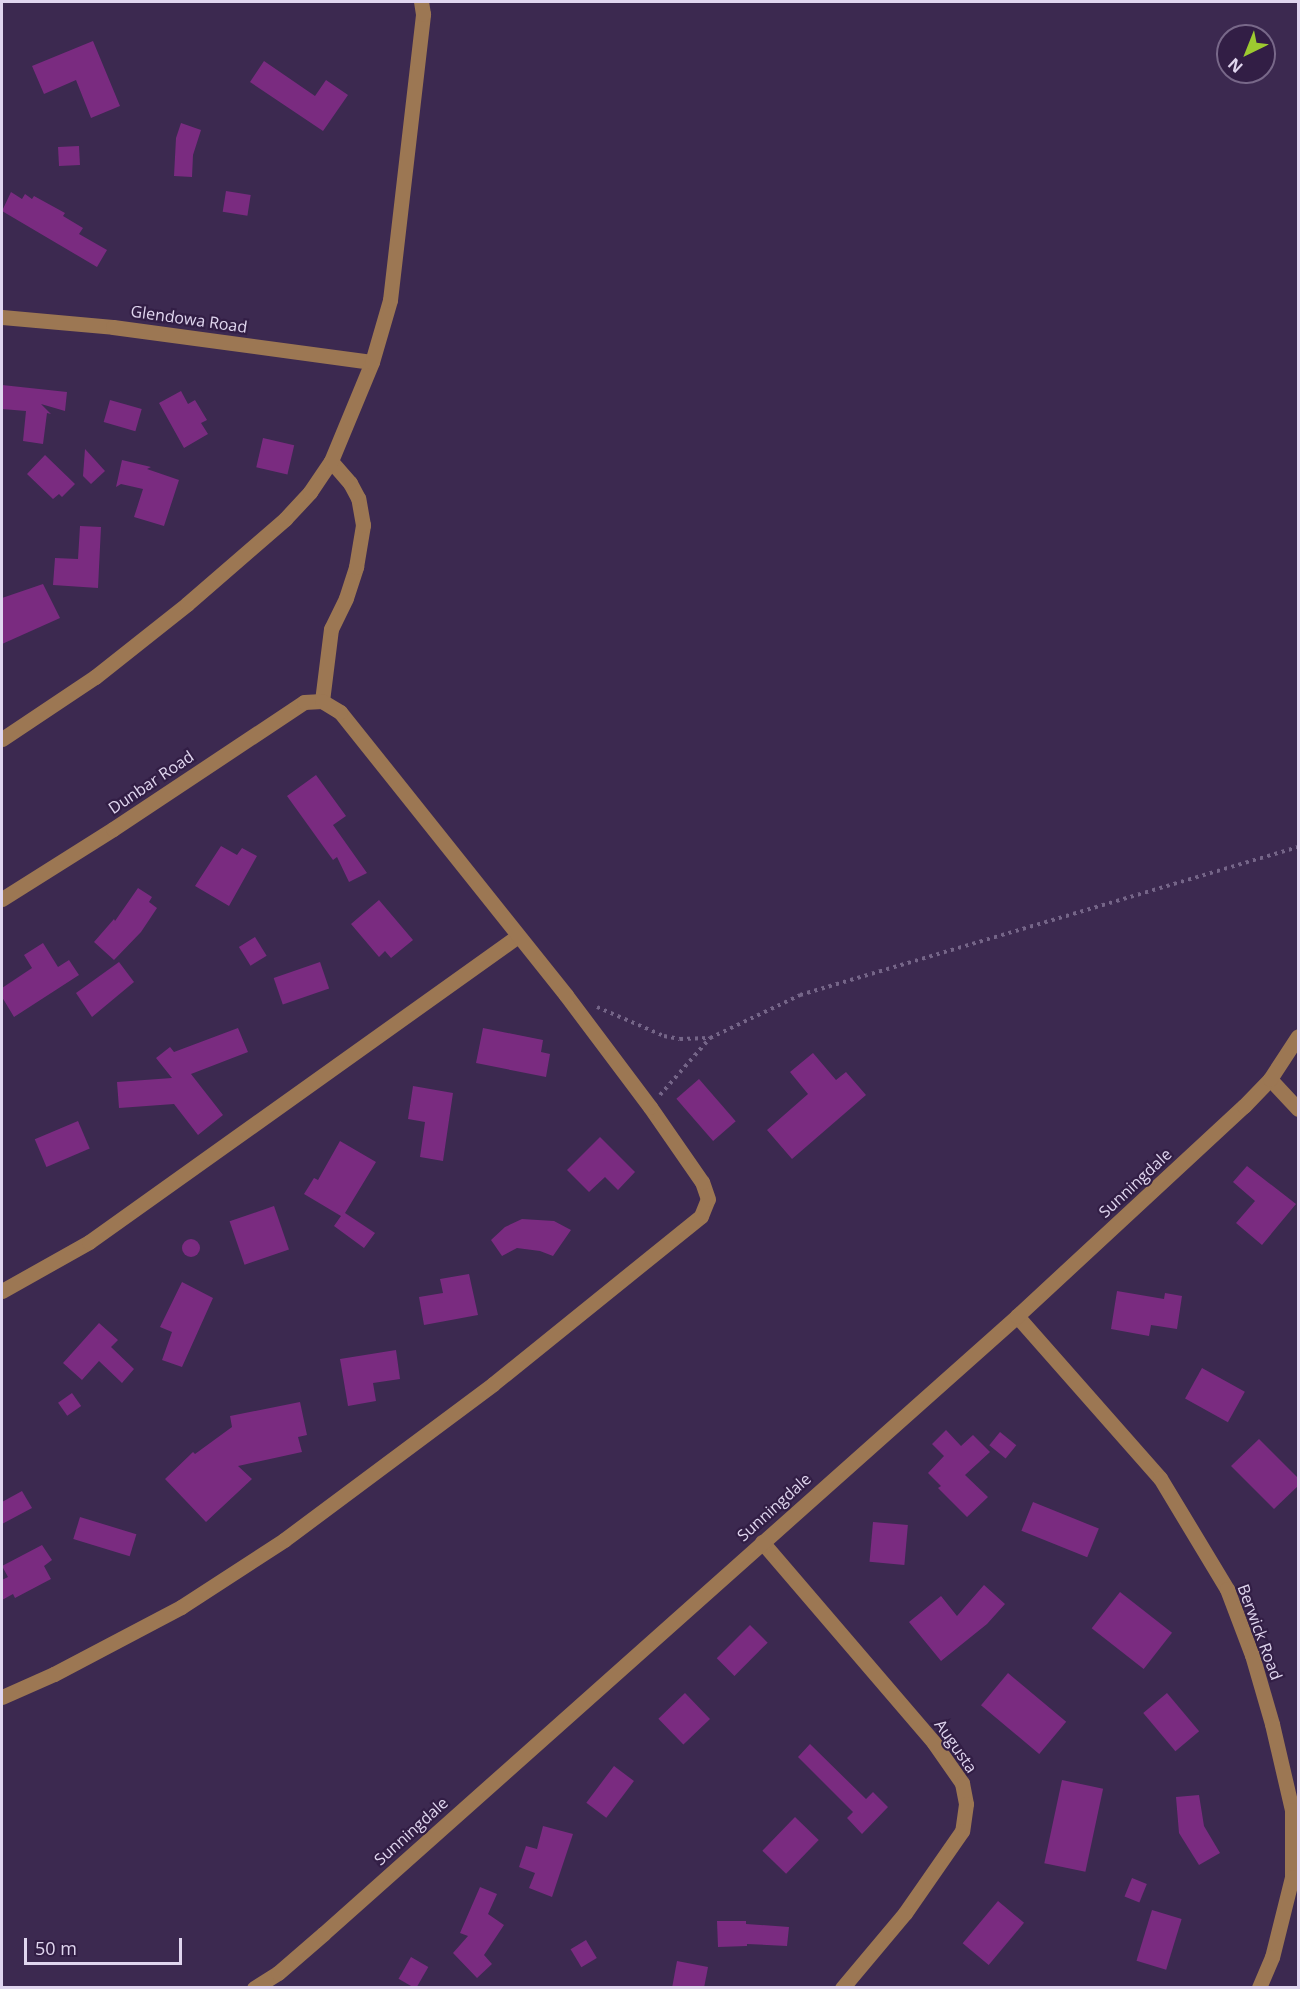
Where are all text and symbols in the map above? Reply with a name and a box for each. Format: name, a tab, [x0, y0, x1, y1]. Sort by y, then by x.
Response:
north arrow	[1216, 24, 1276, 84]
text: N	[1223, 53, 1247, 78]
street label: Glendowa Road	[129, 301, 249, 337]
street label: Dunbar Road	[105, 746, 197, 818]
street label: Sunningdale	[1095, 1144, 1175, 1222]
street label: Sunningdale	[733, 1469, 815, 1545]
street label: Berwick Road	[1234, 1581, 1286, 1683]
street label: Augusta	[931, 1716, 981, 1776]
street label: Sunningdale	[370, 1793, 452, 1869]
scale bar	[27, 1926, 184, 1964]
text: 50 m	[35, 1936, 77, 1960]

